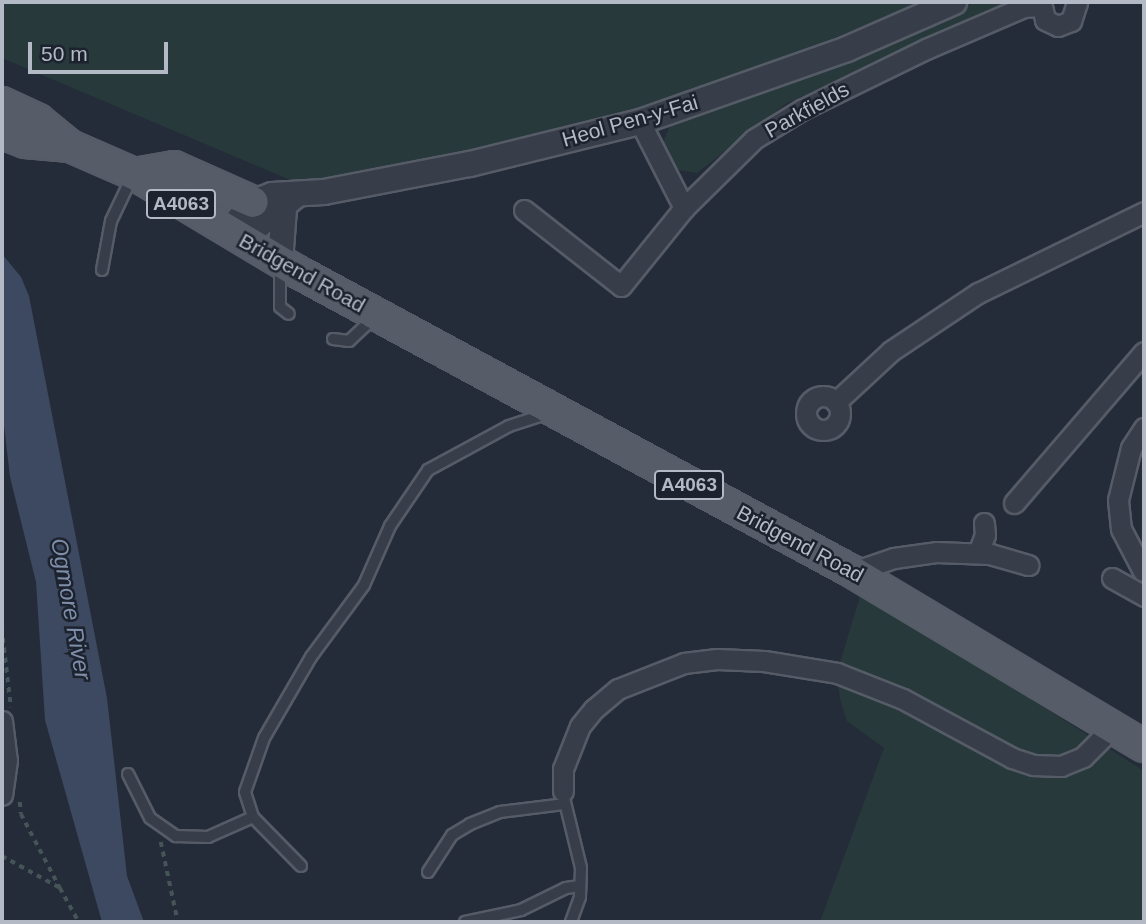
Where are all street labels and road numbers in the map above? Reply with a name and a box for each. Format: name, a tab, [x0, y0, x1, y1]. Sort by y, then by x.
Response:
street label: Parkfields	[761, 77, 853, 143]
street label: Heol Pen-y-Fai	[559, 90, 701, 152]
road number: A4063	[146, 188, 216, 220]
street label: Bridgend Road	[235, 228, 369, 318]
road number: A4063	[654, 470, 724, 500]
street label: Bridgend Road	[732, 500, 868, 588]

